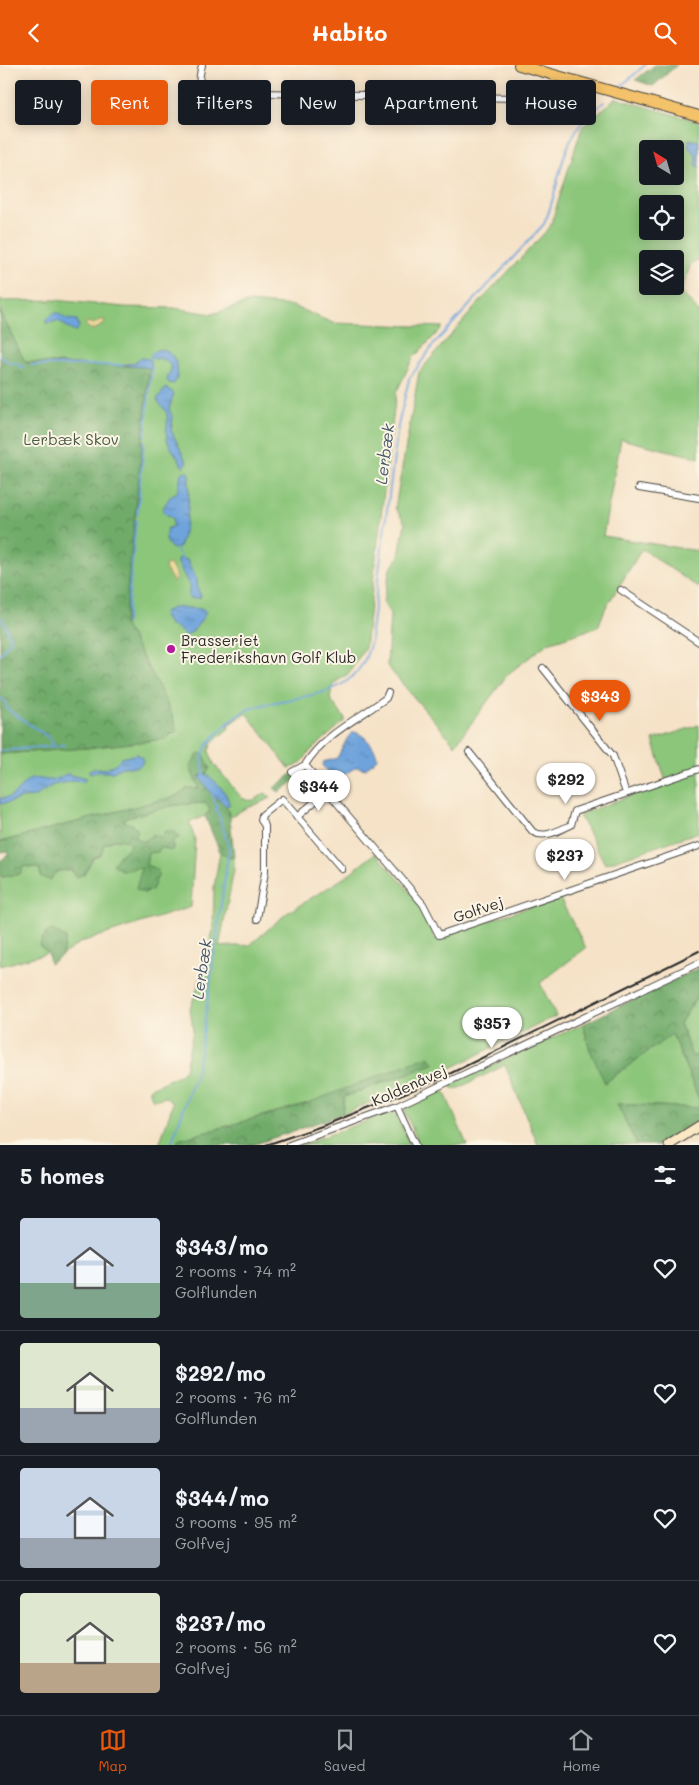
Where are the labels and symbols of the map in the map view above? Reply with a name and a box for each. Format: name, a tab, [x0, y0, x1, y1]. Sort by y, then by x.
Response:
north arrow	[639, 140, 684, 185]
water label: Lerbæk	[370, 422, 398, 486]
park label: Lerbæk Skov	[23, 429, 119, 449]
place label: Brasseriet Frederikshavn Golf Klub	[181, 630, 356, 667]
marker: Brasseriet Frederikshavn Golf Klub	[165, 643, 177, 655]
pin: $343	[570, 679, 630, 722]
pin: $292	[536, 763, 596, 805]
pin: $344	[289, 769, 349, 812]
pin: $237	[535, 839, 595, 881]
street label: Golfvej	[450, 891, 506, 927]
water label: Lerbæk	[186, 937, 216, 1001]
pin: $357	[462, 1007, 522, 1049]
street label: Koldenåvej	[368, 1059, 450, 1111]

